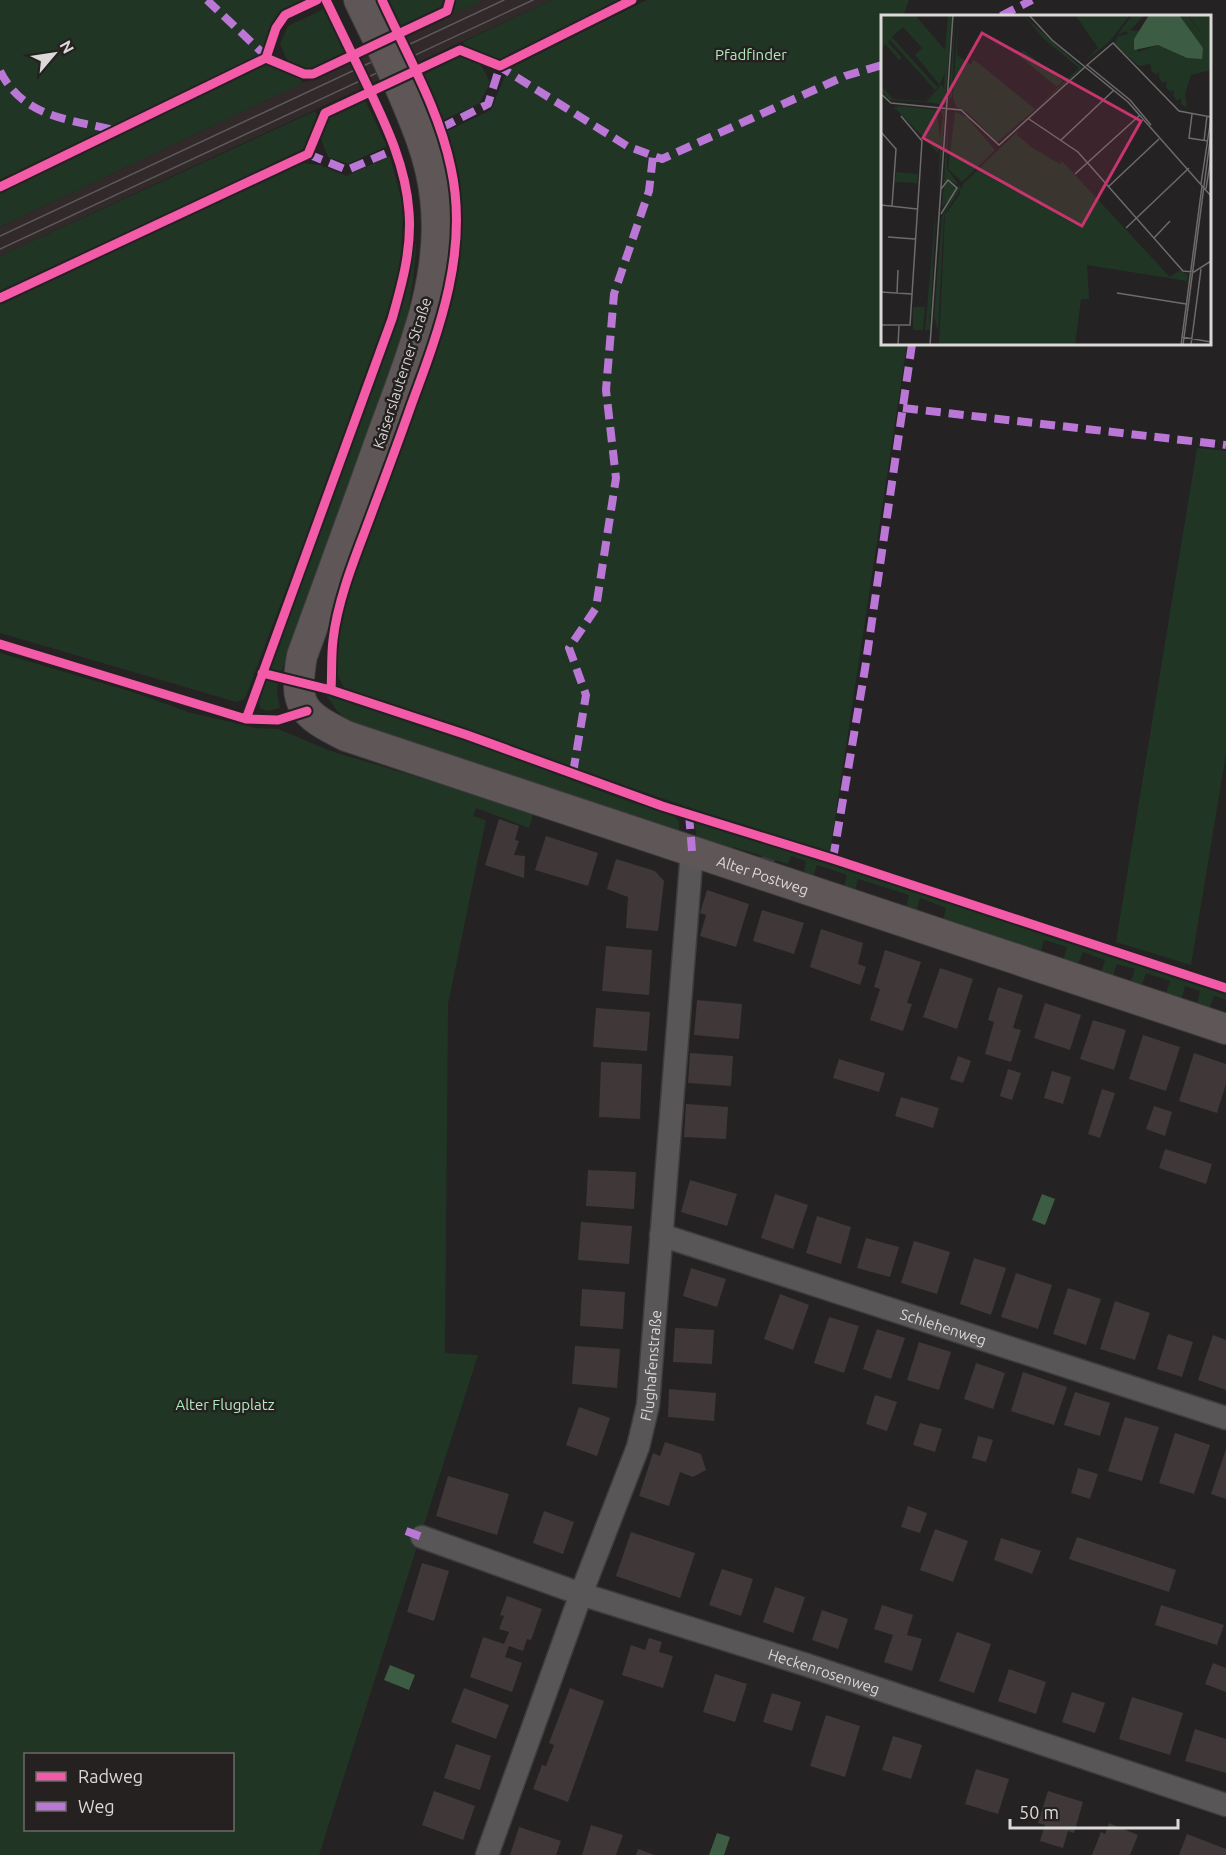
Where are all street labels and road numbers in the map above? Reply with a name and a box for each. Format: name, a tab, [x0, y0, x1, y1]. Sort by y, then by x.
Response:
street label: Kaiserslauterner Straße	[370, 295, 434, 451]
street label: Alter Postweg	[715, 852, 811, 898]
street label: Schlehenweg	[898, 1305, 989, 1348]
street label: Flughafenstraße	[636, 1309, 664, 1422]
street label: Heckenrosenweg	[766, 1645, 882, 1697]

